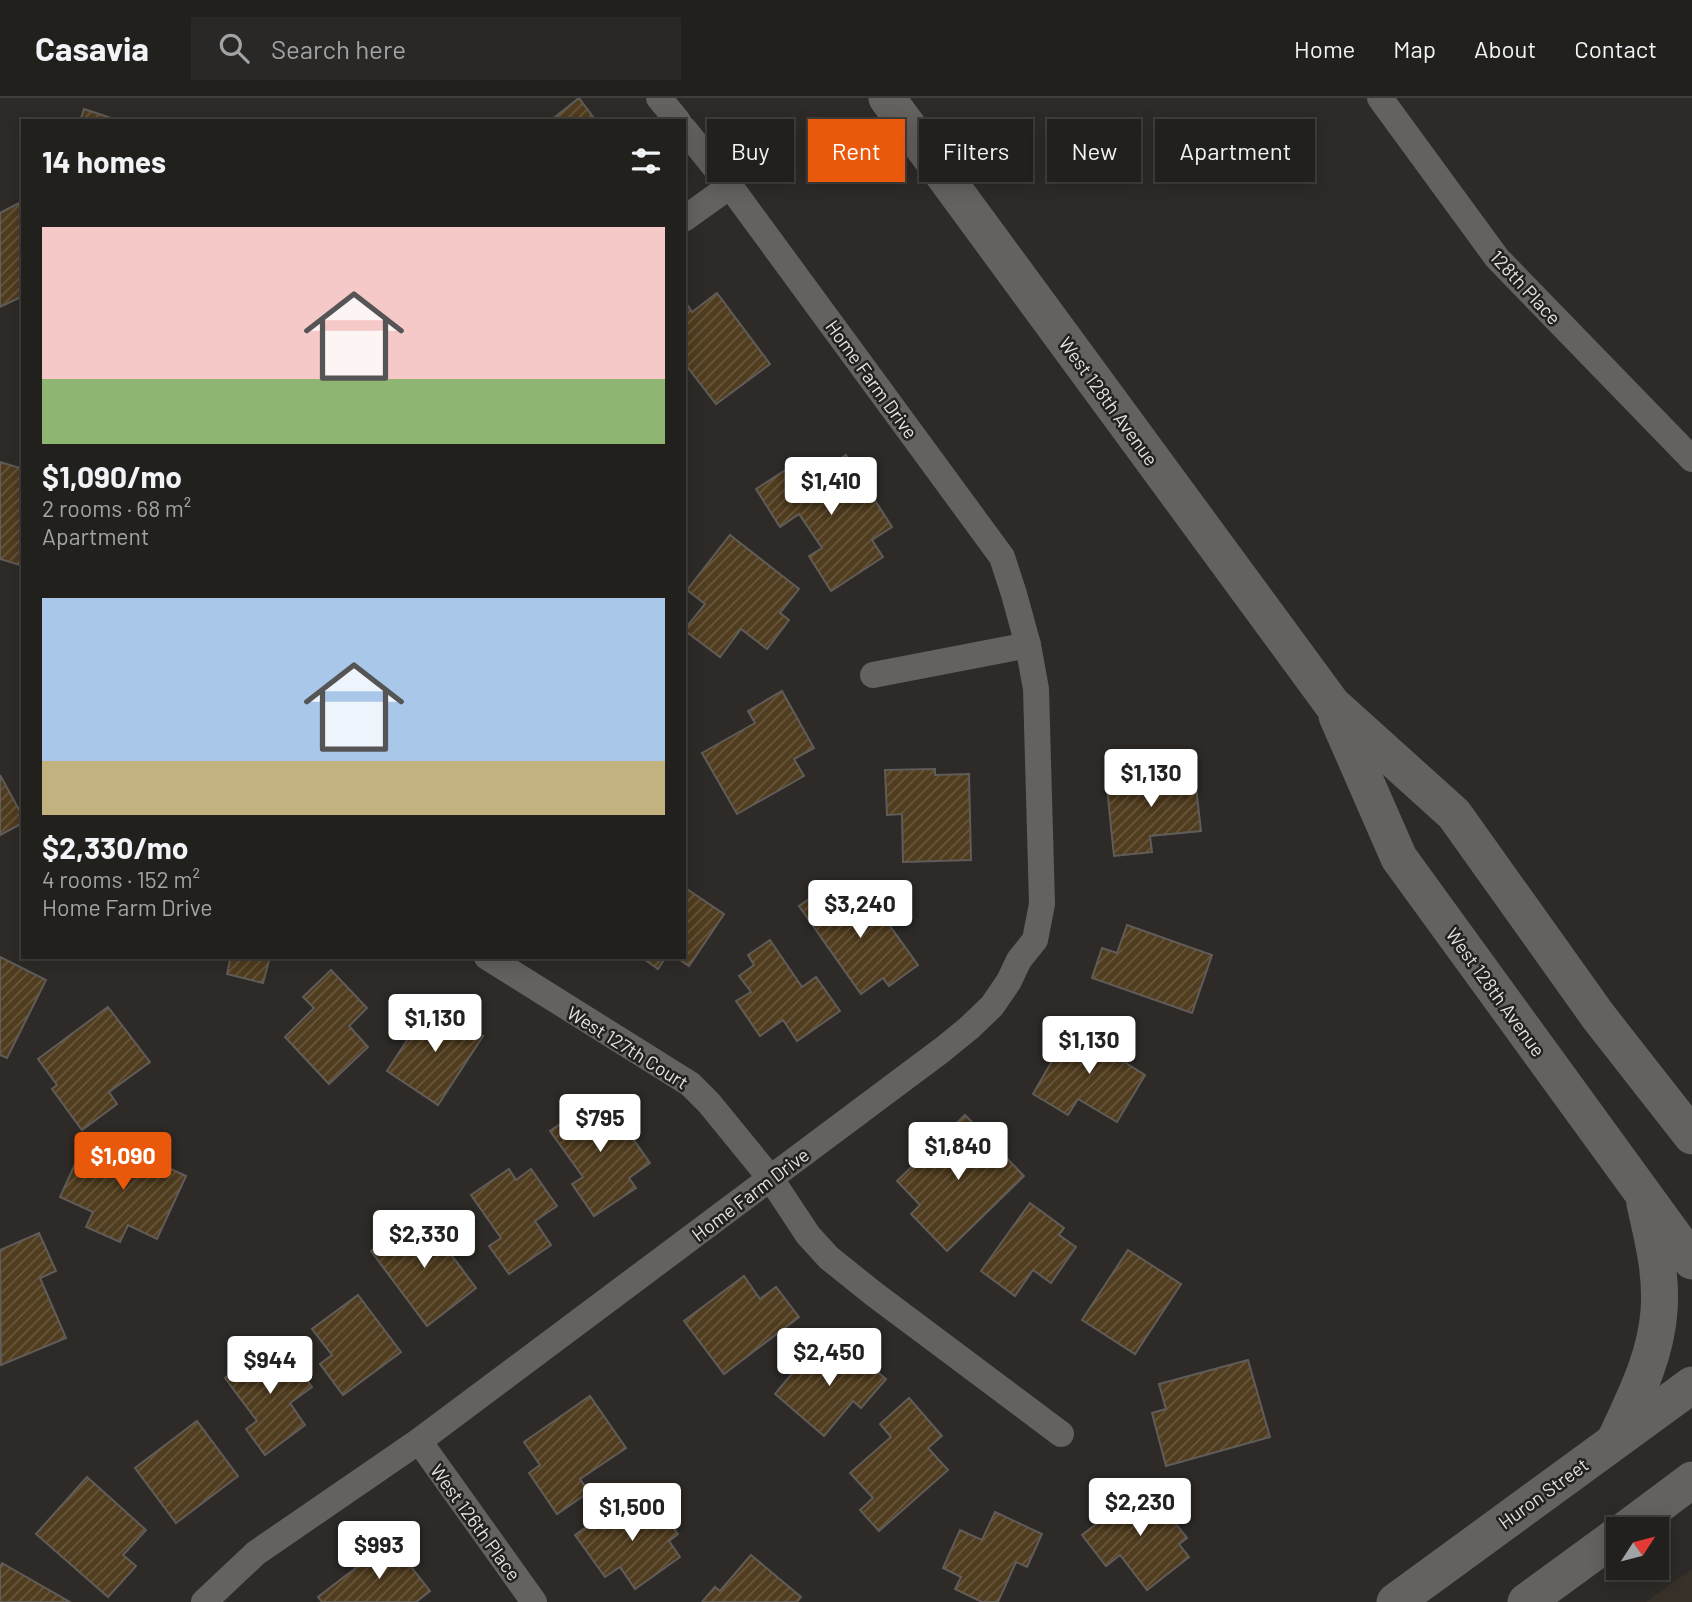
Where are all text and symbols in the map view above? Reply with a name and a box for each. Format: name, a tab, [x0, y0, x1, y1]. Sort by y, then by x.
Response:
search box	[191, 17, 681, 80]
text: Casavia	[35, 28, 149, 68]
icon: search	[215, 29, 253, 67]
text: Search here	[271, 33, 406, 64]
text: Home	[1294, 34, 1355, 63]
text: Map	[1393, 34, 1436, 63]
text: About	[1474, 34, 1536, 63]
text: Contact	[1574, 34, 1657, 63]
chip: Buy	[707, 119, 794, 182]
chip: Rent	[808, 119, 905, 182]
chip: Filters	[919, 119, 1033, 182]
chip: New	[1047, 119, 1141, 182]
chip: Apartment	[1155, 119, 1315, 182]
icon: filters	[627, 142, 665, 180]
text: 14 homes	[42, 143, 166, 179]
street label: 128th Place	[1486, 245, 1566, 329]
icon: home	[291, 273, 417, 399]
street label: Home Farm Drive	[821, 315, 923, 443]
street label: West 128th Avenue	[1055, 332, 1163, 470]
text: $1,090/mo	[42, 458, 182, 494]
pin: $1,410	[774, 458, 888, 517]
text: $1,410	[801, 466, 861, 494]
text: 2 rooms · 68 m²	[42, 494, 191, 522]
text: Apartment	[42, 522, 149, 550]
icon: home	[291, 644, 417, 770]
pin: $1,130	[1094, 750, 1208, 809]
text: $1,130	[1120, 758, 1182, 786]
text: $2,330/mo	[42, 829, 188, 865]
text: 4 rooms · 152 m²	[42, 865, 200, 893]
pin: $3,240	[803, 880, 917, 940]
text: $3,240	[824, 889, 896, 917]
text: Home Farm Drive	[42, 893, 213, 921]
street label: West 128th Avenue	[1442, 923, 1550, 1061]
pin: $1,130	[378, 995, 492, 1054]
street label: West 127th Court	[563, 1001, 693, 1093]
text: $1,130	[404, 1003, 466, 1031]
pin: $1,130	[1032, 1016, 1146, 1076]
text: $1,130	[1058, 1025, 1120, 1053]
pin: $795	[559, 1094, 641, 1154]
text: $795	[575, 1103, 625, 1131]
pin: $1,840	[901, 1122, 1015, 1182]
text: $1,840	[925, 1131, 991, 1159]
pin: $1,090	[66, 1132, 180, 1192]
text: $1,090	[90, 1141, 156, 1169]
street label: Home Farm Drive	[687, 1142, 813, 1246]
pin: $2,330	[367, 1210, 481, 1270]
text: $2,330	[389, 1219, 459, 1247]
pin: $2,450	[772, 1328, 886, 1388]
pin: $944	[229, 1336, 311, 1396]
text: $2,450	[793, 1337, 865, 1365]
text: $944	[243, 1345, 297, 1373]
street label: Huron Street	[1493, 1453, 1593, 1533]
street label: West 126th Place	[426, 1459, 526, 1585]
pin: $2,230	[1083, 1478, 1197, 1538]
pin: $1,500	[575, 1484, 689, 1543]
text: $2,230	[1105, 1487, 1175, 1515]
text: $1,500	[599, 1492, 665, 1520]
north arrow	[1606, 1517, 1670, 1580]
map controls	[1606, 1517, 1669, 1580]
pin: $993	[338, 1522, 420, 1581]
text: $993	[354, 1530, 404, 1558]

